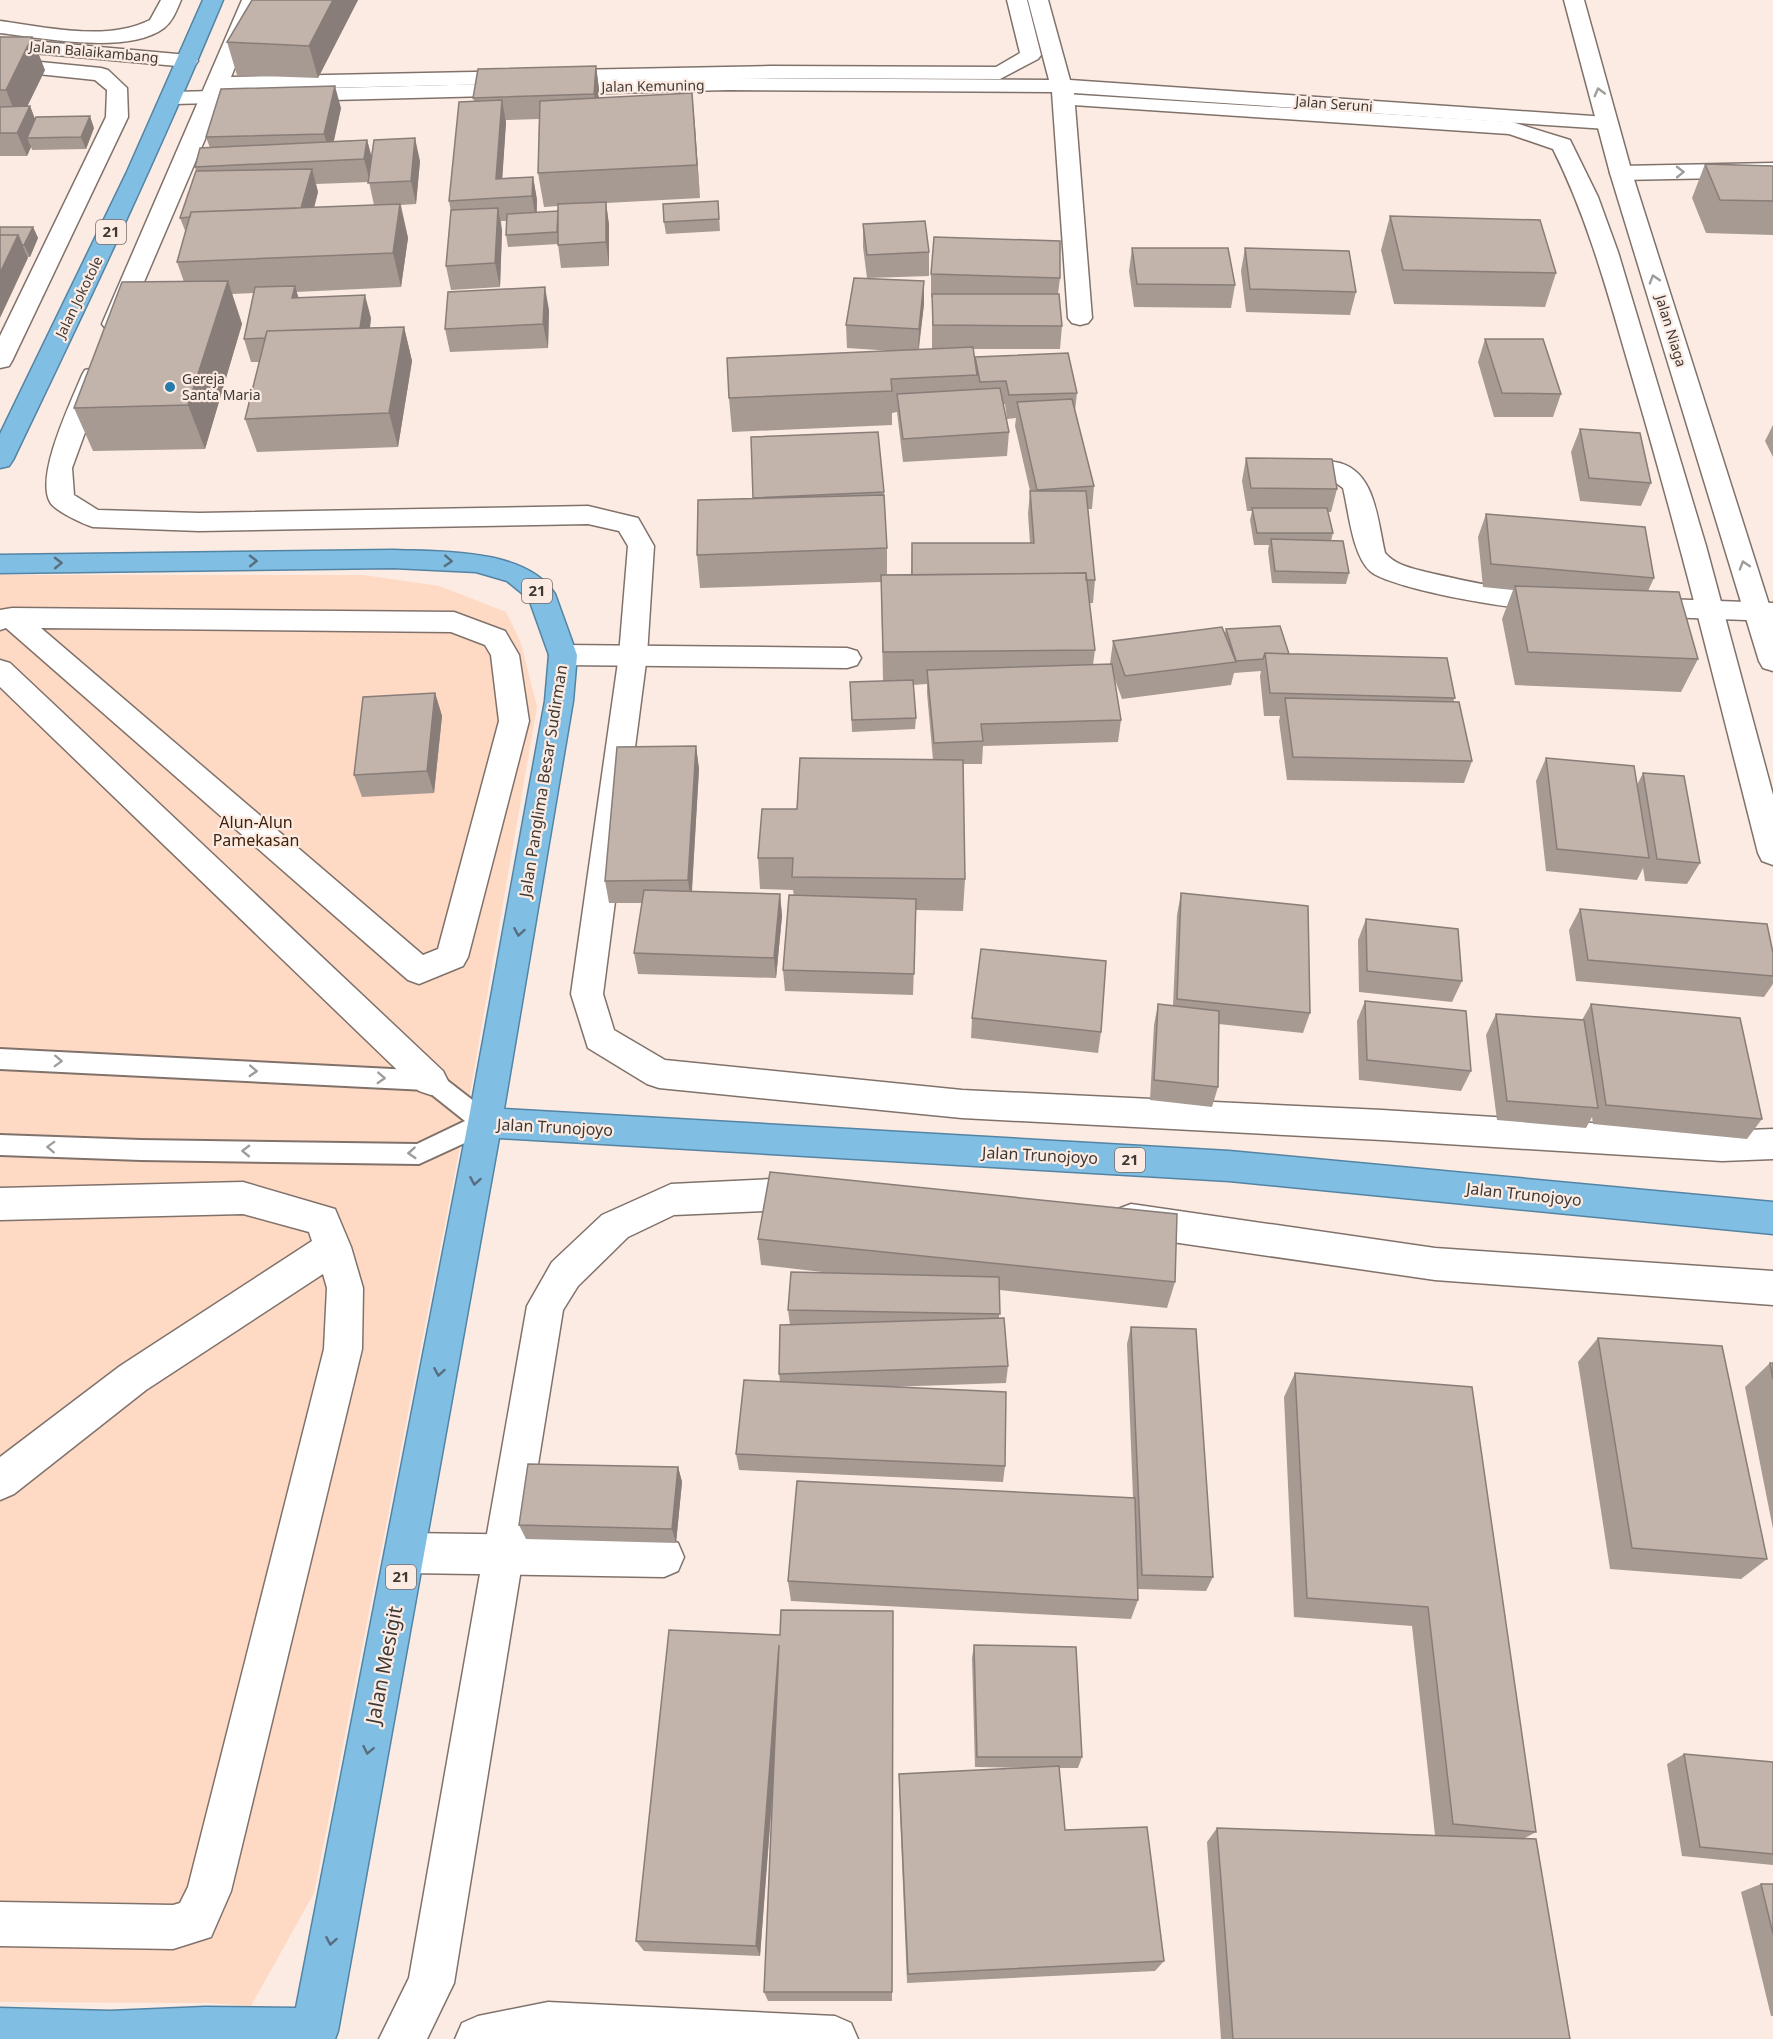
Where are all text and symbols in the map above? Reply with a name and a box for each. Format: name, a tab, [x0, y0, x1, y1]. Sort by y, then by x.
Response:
street label: Jalan Balaikambang	[27, 36, 159, 67]
street label: Jalan Kemuning	[599, 75, 705, 96]
one-way arrow	[1594, 87, 1606, 97]
street label: Jalan Seruni	[1293, 91, 1373, 116]
one-way arrow	[1675, 166, 1684, 178]
road number: 21	[96, 220, 126, 244]
street label: Jalan Jokotole	[50, 253, 107, 343]
one-way arrow	[1649, 274, 1661, 285]
street label: Jalan Niaga	[1651, 291, 1691, 369]
place label: Gereja Santa Maria	[182, 369, 261, 404]
marker: Gereja Santa Maria	[163, 380, 177, 394]
one-way arrow	[249, 554, 258, 567]
one-way arrow	[444, 555, 453, 568]
one-way arrow	[54, 557, 63, 569]
one-way arrow	[1739, 560, 1751, 571]
road number: 21	[522, 579, 552, 603]
street label: Jalan Panglima Besar Sudirman	[513, 663, 572, 901]
park label: Alun-Alun Pamekasan	[213, 811, 299, 851]
one-way arrow	[513, 927, 526, 937]
one-way arrow	[54, 1055, 63, 1067]
one-way arrow	[249, 1064, 258, 1077]
one-way arrow	[376, 1072, 385, 1085]
street label: Jalan Trunojoyo	[495, 1113, 613, 1141]
one-way arrow	[46, 1140, 55, 1153]
street label: Jalan Trunojoyo	[980, 1141, 1098, 1169]
one-way arrow	[241, 1145, 250, 1157]
one-way arrow	[408, 1146, 417, 1159]
road number: 21	[1115, 1148, 1145, 1172]
one-way arrow	[469, 1175, 482, 1185]
street label: Jalan Trunojoyo	[1463, 1177, 1583, 1211]
one-way arrow	[433, 1367, 446, 1377]
road number: 21	[386, 1565, 416, 1589]
street label: Jalan Mesigit	[358, 1604, 408, 1728]
one-way arrow	[362, 1744, 375, 1754]
one-way arrow	[325, 1936, 338, 1946]

